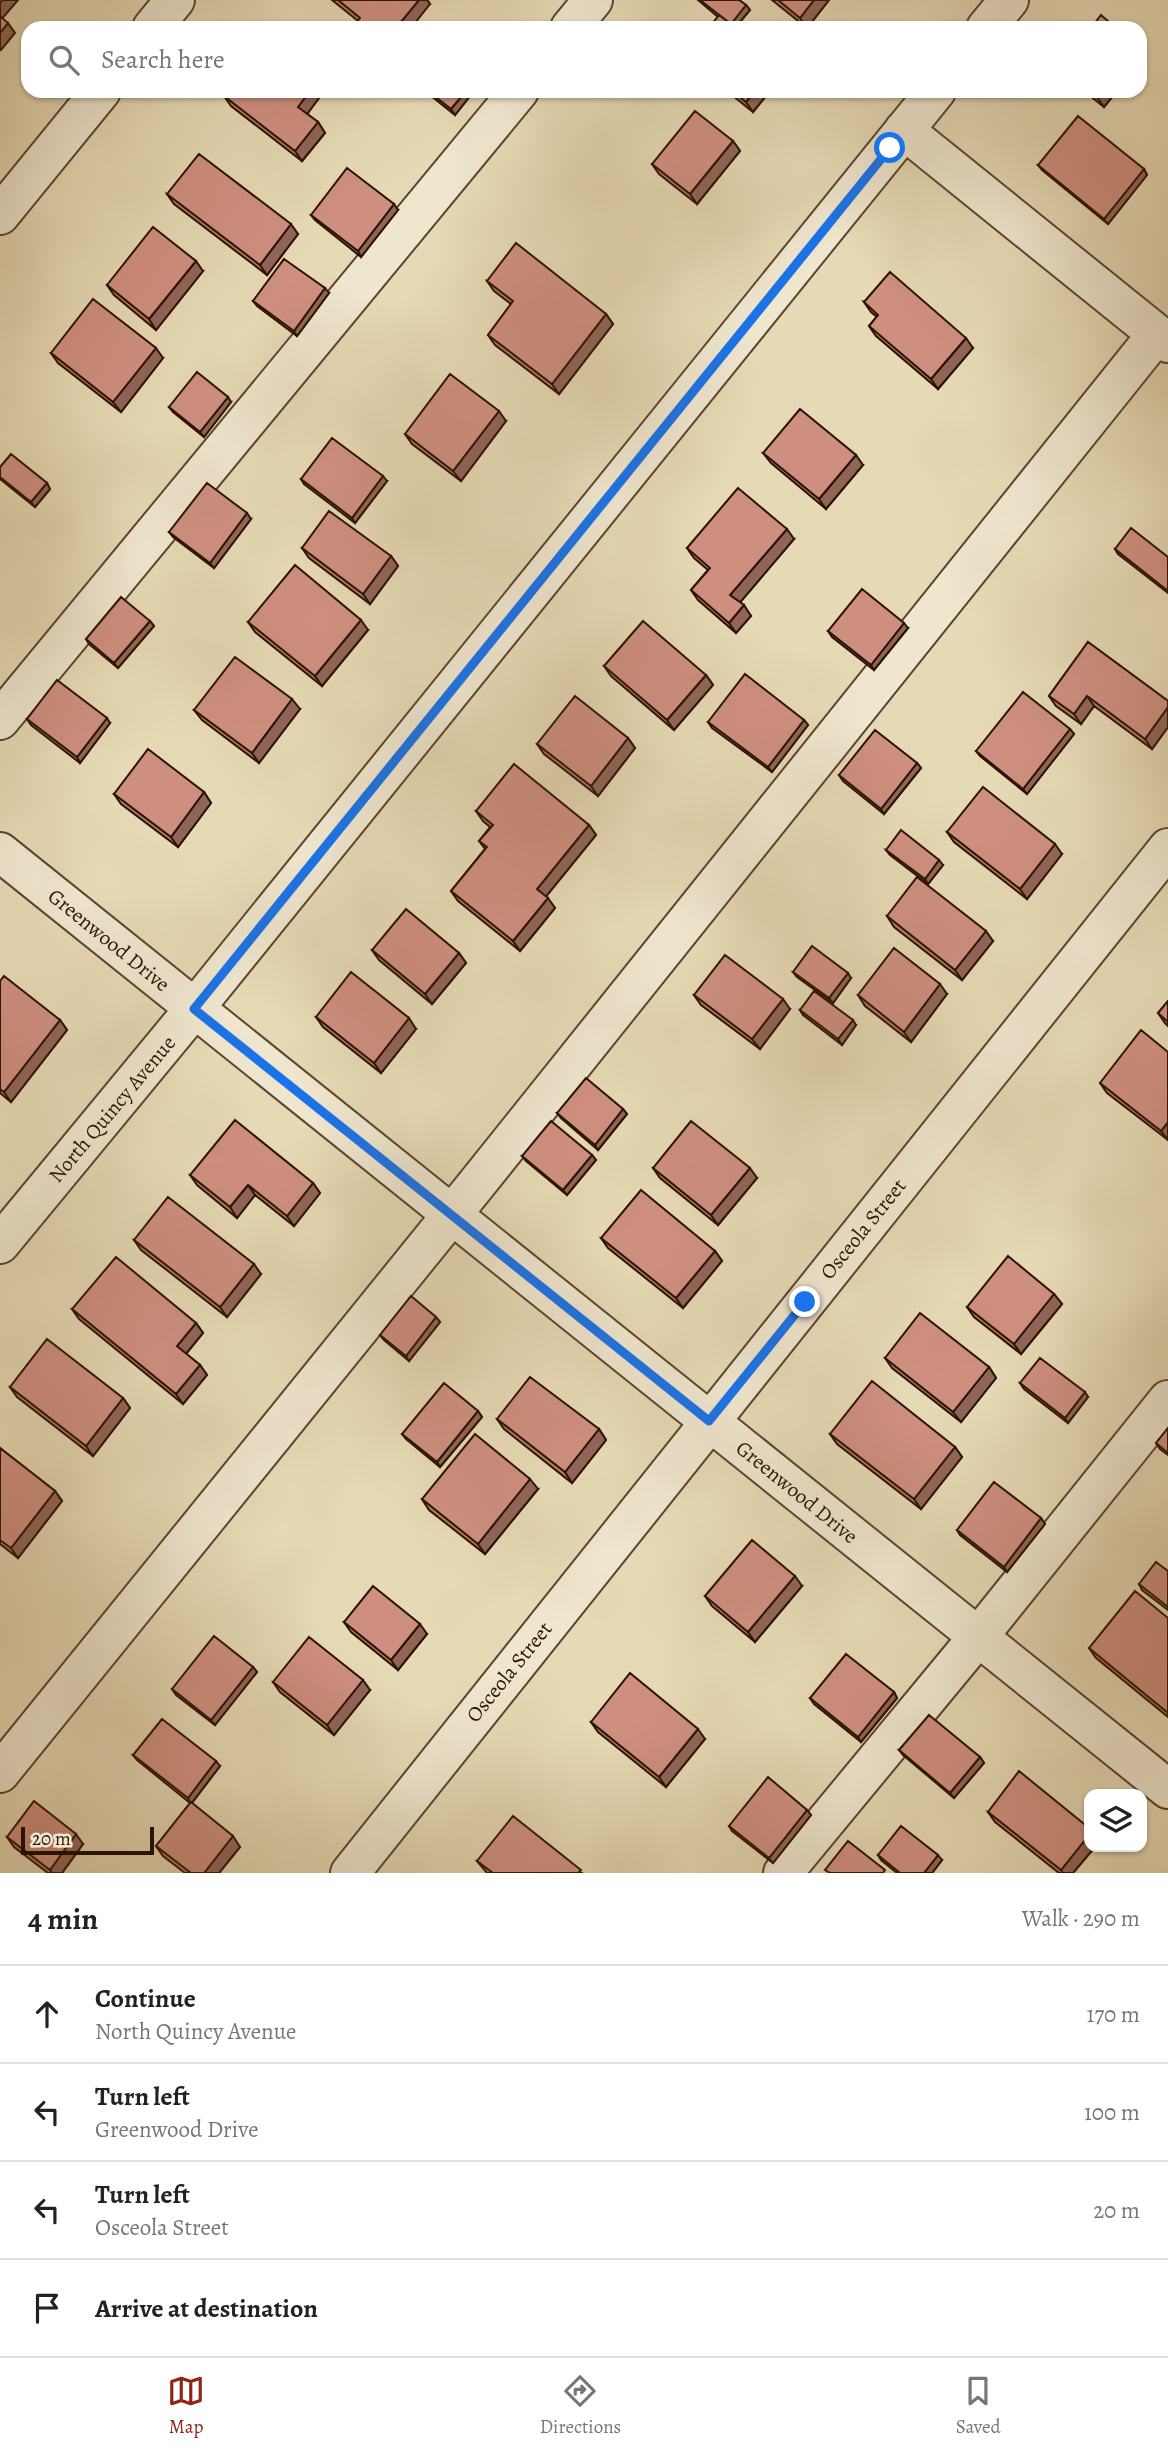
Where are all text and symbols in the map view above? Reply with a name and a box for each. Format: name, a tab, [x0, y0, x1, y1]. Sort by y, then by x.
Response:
search box	[21, 21, 1147, 98]
icon: search	[45, 41, 83, 79]
text: Search here	[101, 42, 225, 77]
route start	[874, 132, 905, 163]
street label: Greenwood Drive	[42, 882, 176, 998]
street label: North Quincy Avenue	[42, 1030, 182, 1188]
street label: Osceola Street	[814, 1173, 912, 1285]
route end	[789, 1286, 820, 1317]
street label: Greenwood Drive	[730, 1434, 864, 1550]
street label: Osceola Street	[460, 1616, 558, 1728]
map controls	[1084, 1789, 1147, 1852]
button: layers	[1084, 1789, 1147, 1852]
scale bar	[21, 1824, 154, 1856]
text: 20 m	[32, 1826, 71, 1852]
text: 4 min	[28, 1899, 98, 1939]
text: Walk · 290 m	[1022, 1903, 1140, 1934]
text: Continue	[95, 1981, 196, 2016]
icon: ahead	[28, 1995, 66, 2033]
text: 170 m	[1087, 1999, 1140, 2030]
text: North Quincy Avenue	[95, 2016, 296, 2047]
text: Turn left	[95, 2079, 190, 2114]
icon: left	[28, 2093, 66, 2131]
text: 100 m	[1084, 2097, 1140, 2128]
text: Greenwood Drive	[95, 2114, 259, 2145]
text: Turn left	[95, 2177, 190, 2212]
icon: left	[28, 2191, 66, 2229]
text: 20 m	[1093, 2195, 1140, 2226]
text: Osceola Street	[95, 2212, 229, 2243]
icon: arrive	[28, 2289, 66, 2327]
text: Arrive at destination	[95, 2291, 318, 2326]
tab: Map	[167, 2372, 205, 2440]
tab: Directions	[540, 2372, 621, 2440]
tab: Saved	[956, 2372, 1001, 2440]

